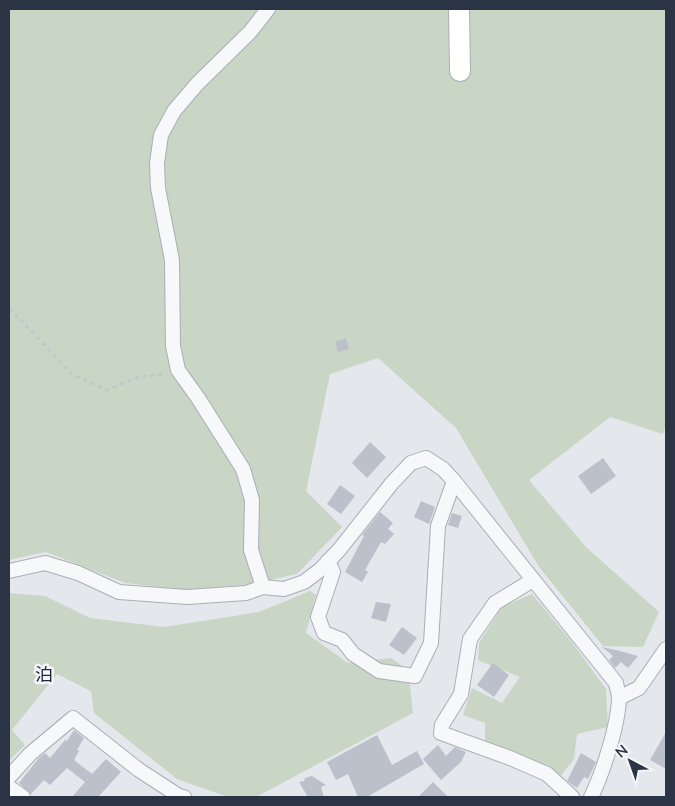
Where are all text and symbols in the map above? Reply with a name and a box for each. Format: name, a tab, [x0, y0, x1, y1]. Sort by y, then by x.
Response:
district label: 泊	[35, 663, 53, 685]
north arrow	[605, 736, 655, 786]
text: N	[611, 741, 631, 761]

